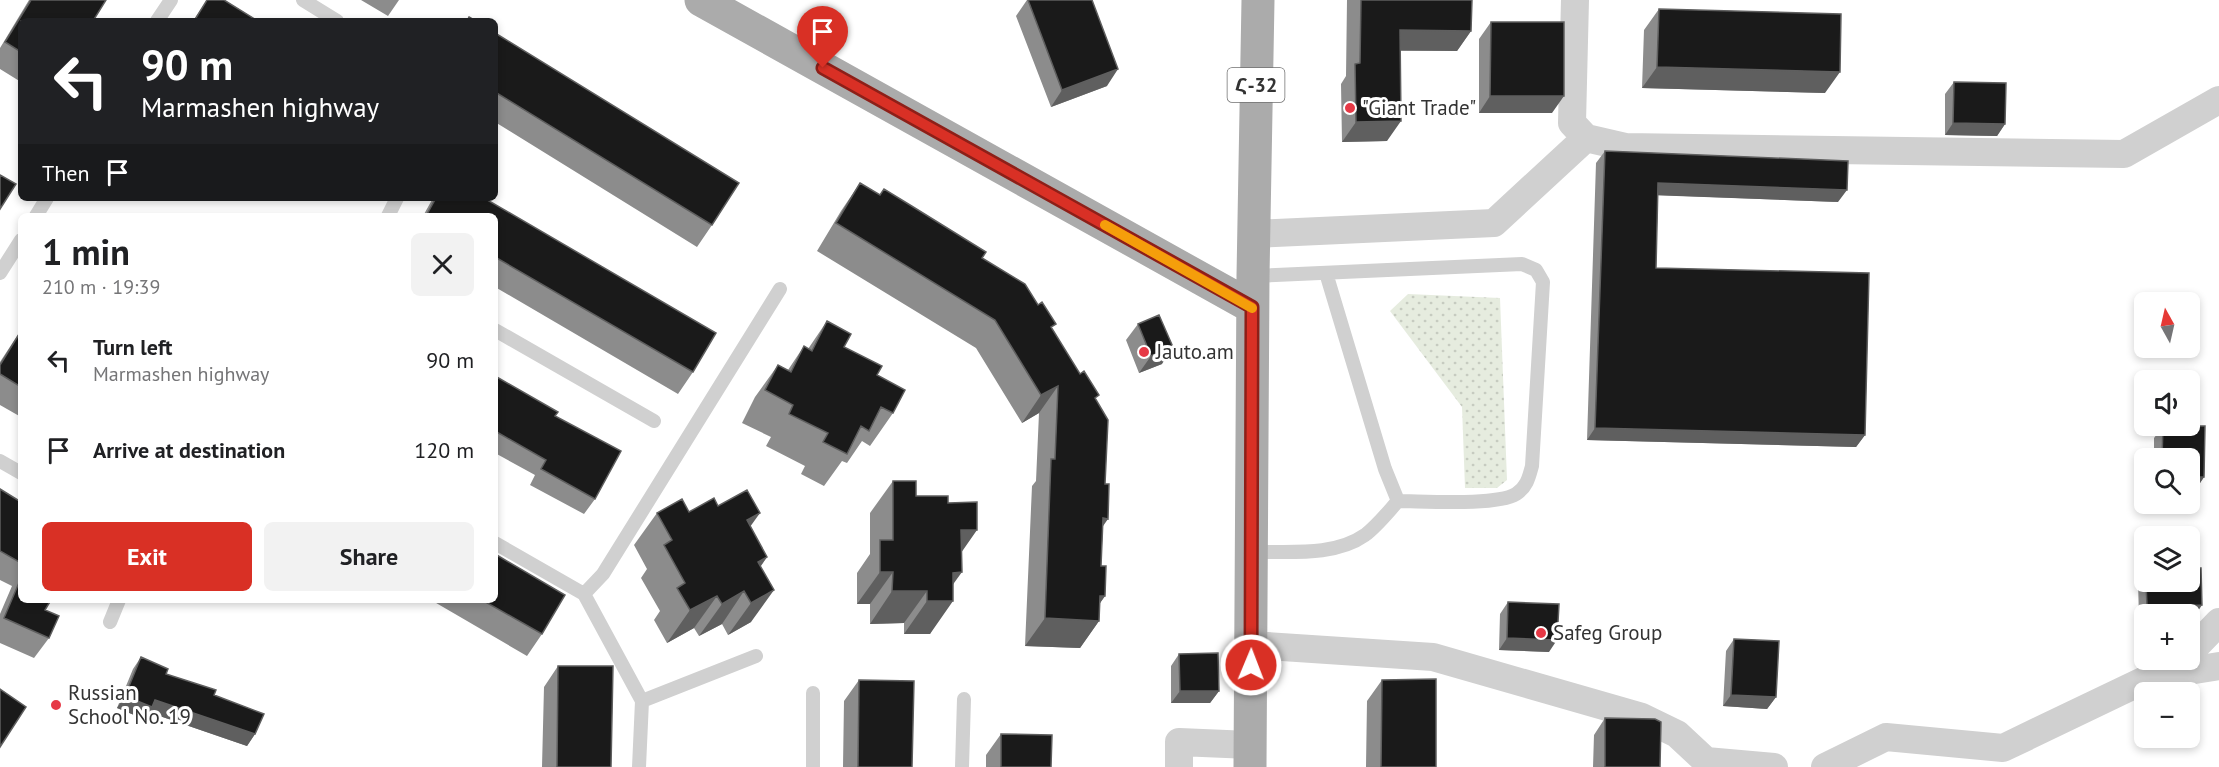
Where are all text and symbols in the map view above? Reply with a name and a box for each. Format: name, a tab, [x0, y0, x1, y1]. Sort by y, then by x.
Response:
pin	[797, 6, 848, 68]
icon: arrive	[806, 15, 839, 48]
text: 90 m	[141, 37, 233, 92]
icon: left	[42, 42, 120, 120]
road number: Հ-32	[1228, 68, 1284, 102]
text: Marmashen highway	[141, 90, 379, 124]
place label: "Giant Trade"	[1362, 94, 1476, 121]
marker: "Giant Trade"	[1343, 101, 1357, 115]
icon: arrive	[101, 156, 134, 189]
text: Then	[42, 159, 89, 187]
text: 1 min	[42, 228, 130, 275]
button: close	[411, 233, 474, 296]
text: 210 m · 19:39	[42, 274, 160, 300]
north arrow	[2134, 292, 2200, 358]
map controls	[2134, 292, 2200, 748]
text: Turn left	[93, 333, 173, 361]
place label: Jauto.am	[1155, 338, 1234, 365]
icon: left	[42, 344, 75, 377]
marker: Jauto.am	[1137, 345, 1151, 359]
text: 90 m	[426, 346, 474, 374]
text: Marmashen highway	[93, 361, 269, 387]
button: sound	[2134, 370, 2200, 436]
icon: arrive	[42, 434, 75, 467]
text: Arrive at destination	[93, 436, 285, 464]
text: 120 m	[414, 436, 474, 464]
button: search	[2134, 448, 2200, 514]
button: Exit	[42, 522, 252, 591]
button: Share	[264, 522, 474, 591]
button: layers	[2134, 526, 2200, 592]
button: +	[2134, 604, 2200, 670]
place label: Safeg Group	[1553, 619, 1662, 646]
marker: Safeg Group	[1534, 626, 1548, 640]
position arrow	[1219, 633, 1283, 697]
place label: Russian School No. 19	[68, 679, 191, 730]
button: −	[2134, 682, 2200, 748]
marker: Russian School No. 19	[49, 698, 63, 712]

